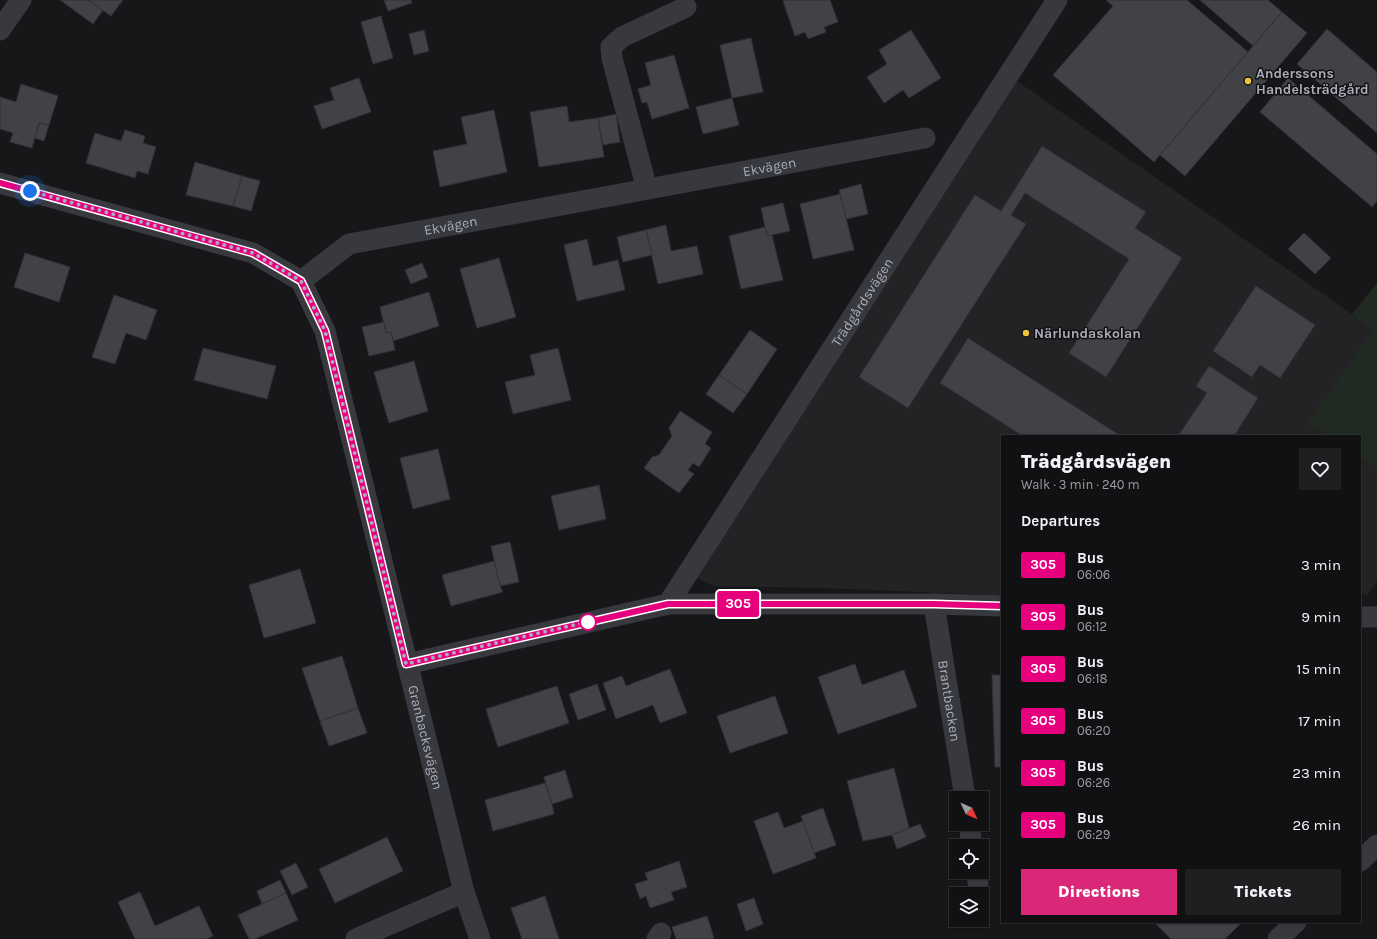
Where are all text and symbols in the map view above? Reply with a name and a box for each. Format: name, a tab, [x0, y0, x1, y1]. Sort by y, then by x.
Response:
place label: Anderssons Handelsträdgård	[1256, 65, 1369, 98]
marker: Anderssons Handelsträdgård	[1243, 76, 1253, 86]
street label: Ekvägen	[741, 154, 798, 180]
your location	[20, 181, 40, 201]
street label: Ekvägen	[423, 213, 479, 239]
street label: Trädgårdsvägen	[828, 255, 897, 350]
place label: Närlundaskolan	[1034, 325, 1141, 342]
marker: Närlundaskolan	[1021, 328, 1031, 338]
button: heart	[1299, 448, 1341, 490]
text: Trädgårdsvägen	[1021, 451, 1171, 473]
text: Walk · 3 min · 240 m	[1021, 477, 1140, 492]
text: Departures	[1021, 512, 1100, 530]
text: Bus	[1077, 549, 1104, 567]
text: 305	[1030, 556, 1056, 573]
text: 3 min	[1301, 556, 1341, 574]
text: 06:06	[1077, 567, 1110, 582]
line badge: 305	[715, 591, 761, 617]
text: 305	[725, 595, 751, 612]
text: Bus	[1077, 601, 1104, 619]
text: 305	[1030, 608, 1056, 625]
text: 9 min	[1301, 608, 1341, 626]
unlabelled marker	[579, 613, 597, 631]
text: 06:12	[1077, 619, 1107, 634]
text: Bus	[1077, 653, 1104, 671]
street label: Brantbacken	[934, 659, 964, 743]
text: 305	[1030, 660, 1056, 677]
text: 15 min	[1296, 660, 1341, 678]
text: 06:18	[1077, 671, 1107, 686]
street label: Granbacksvägen	[404, 683, 446, 791]
text: Bus	[1077, 705, 1104, 723]
text: 305	[1030, 712, 1056, 729]
text: 17 min	[1298, 712, 1341, 730]
text: 06:20	[1077, 723, 1110, 738]
text: Bus	[1077, 757, 1104, 775]
text: 305	[1030, 764, 1056, 781]
text: 23 min	[1292, 764, 1341, 782]
text: 06:26	[1077, 775, 1110, 790]
north arrow	[949, 791, 989, 831]
map controls	[949, 791, 989, 927]
text: Bus	[1077, 809, 1104, 827]
text: 305	[1030, 816, 1056, 833]
text: 26 min	[1293, 816, 1341, 834]
text: 06:29	[1077, 827, 1110, 842]
button: locate	[949, 839, 989, 879]
button: Directions	[1021, 869, 1177, 915]
button: Tickets	[1185, 869, 1341, 915]
button: layers	[949, 887, 989, 927]

